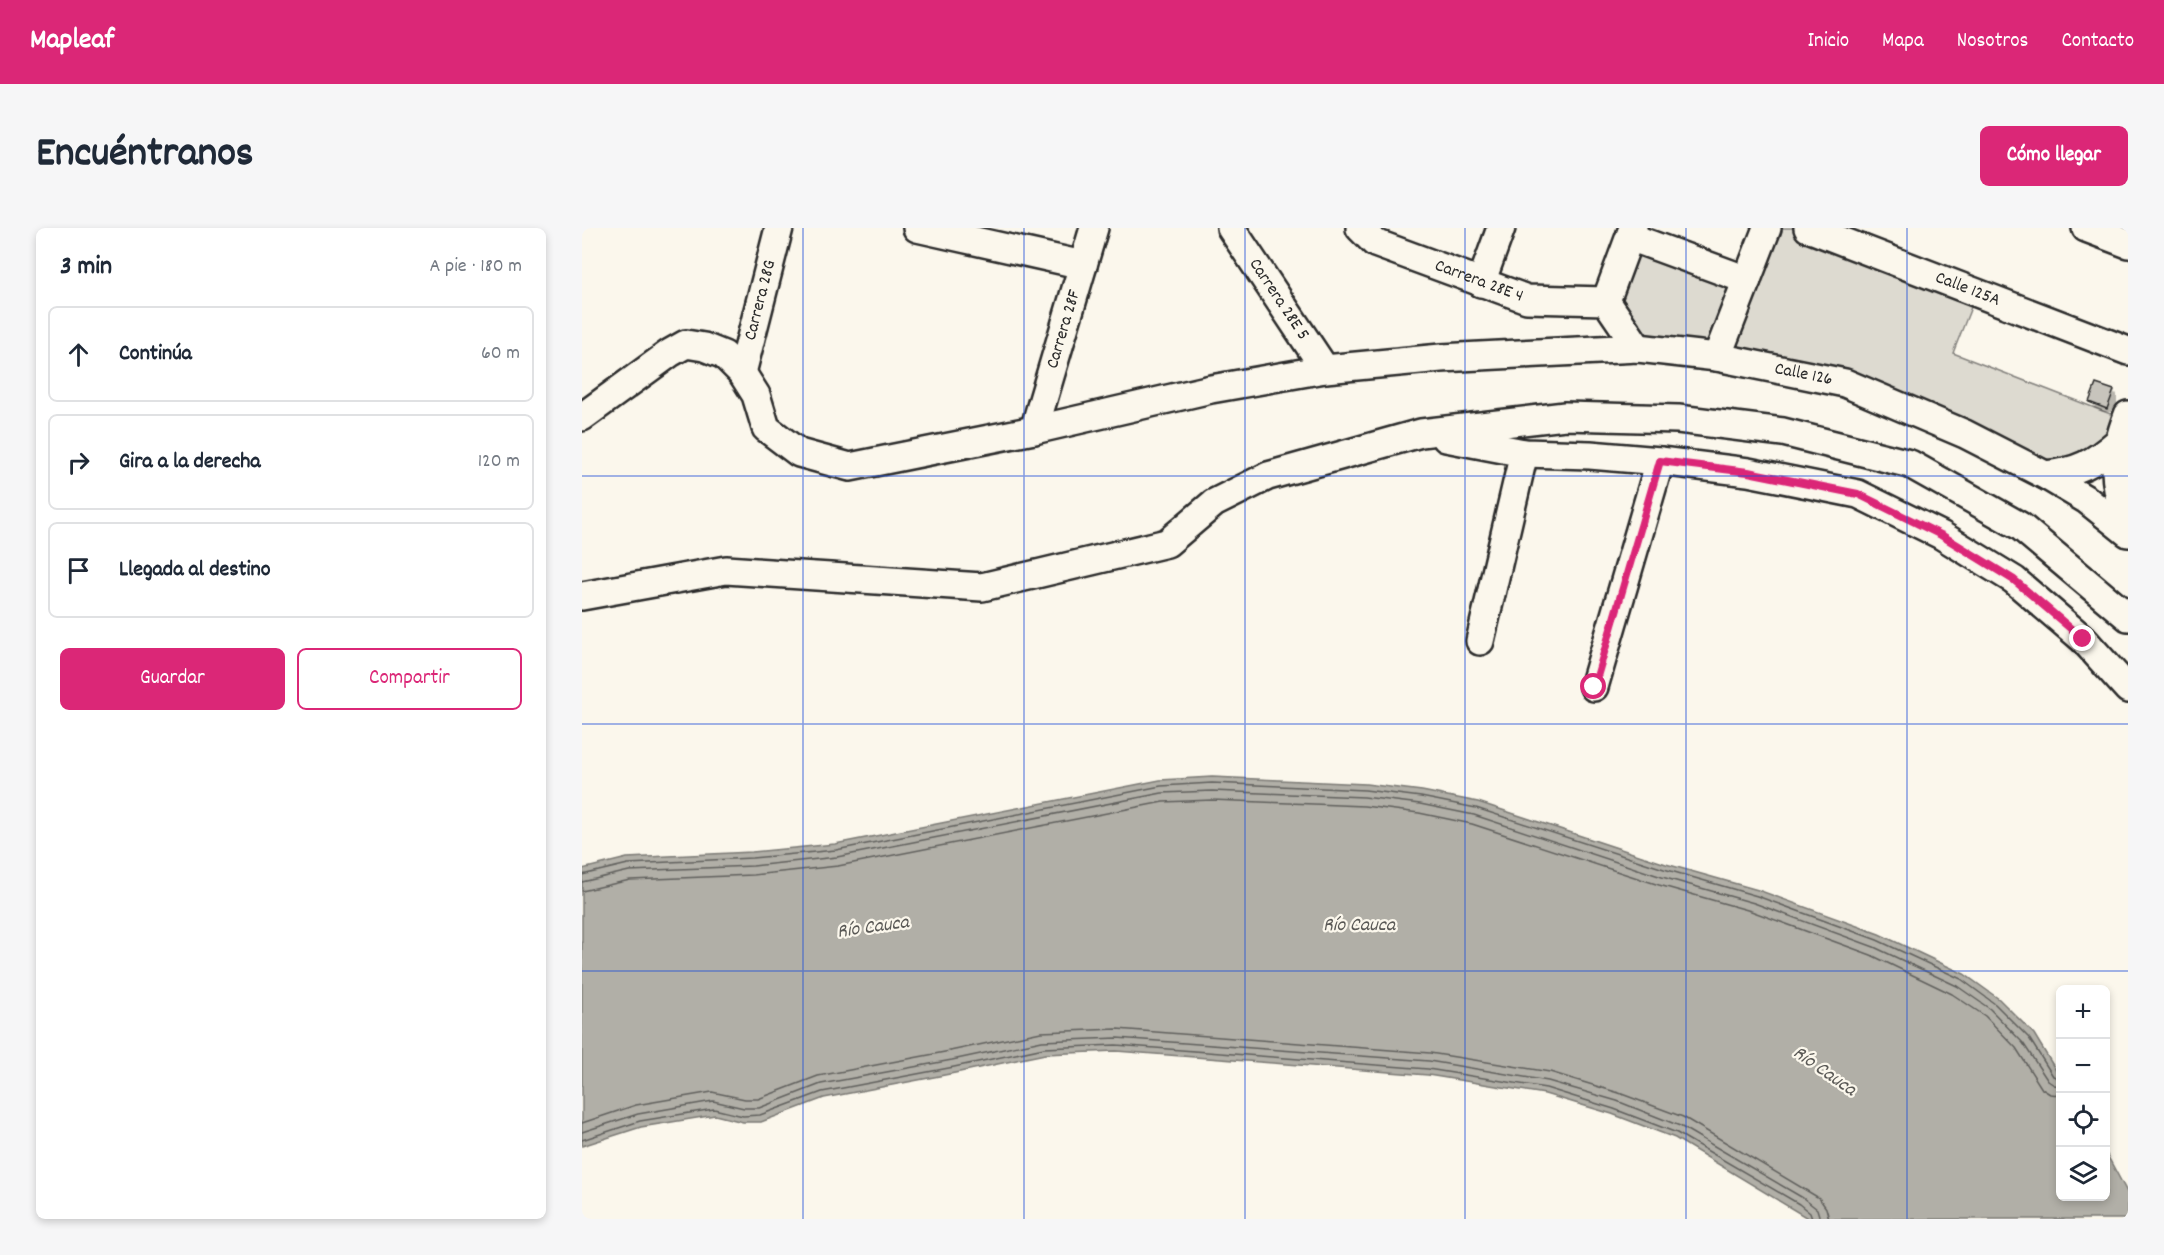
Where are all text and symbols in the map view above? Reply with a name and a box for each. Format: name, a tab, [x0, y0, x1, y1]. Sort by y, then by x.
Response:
text: Mapleaf	[30, 22, 114, 62]
text: Inicio	[1807, 27, 1849, 57]
text: Mapa	[1882, 27, 1924, 57]
text: Nosotros	[1957, 27, 2028, 57]
text: Contacto	[2061, 27, 2134, 57]
text: Encuéntranos	[36, 126, 254, 186]
button: Cómo llegar	[1980, 126, 2128, 186]
text: 3 min	[60, 249, 112, 286]
text: A pie · 180 m	[429, 253, 522, 281]
street label: Carrera 28E 5	[1242, 254, 1315, 345]
street label: Carrera 28E 4	[1431, 254, 1527, 309]
street label: Carrera 28G	[738, 257, 783, 343]
street label: Calle 125A	[1931, 265, 2004, 313]
street label: Carrera 28F	[1040, 287, 1087, 372]
icon: ahead	[62, 338, 95, 371]
text: Continúa	[119, 339, 192, 370]
text: 60 m	[481, 340, 520, 368]
street label: Calle 126	[1772, 356, 1835, 393]
icon: right	[62, 446, 95, 479]
text: Gira a la derecha	[119, 447, 261, 478]
text: 120 m	[478, 448, 520, 476]
icon: arrive	[62, 554, 95, 587]
text: Llegada al destino	[119, 555, 271, 586]
route end	[2069, 625, 2095, 651]
button: Guardar	[60, 648, 285, 710]
button: Compartir	[297, 648, 522, 710]
route start	[1580, 673, 1606, 699]
water label: Río Cauca	[835, 909, 912, 947]
water label: Río Cauca	[1323, 912, 1397, 940]
map controls	[2056, 985, 2110, 1201]
button: +	[2056, 985, 2110, 1039]
button: −	[2056, 1039, 2110, 1093]
water label: Río Cauca	[1786, 1040, 1863, 1105]
button: locate	[2056, 1093, 2110, 1147]
button: layers	[2056, 1147, 2110, 1201]

